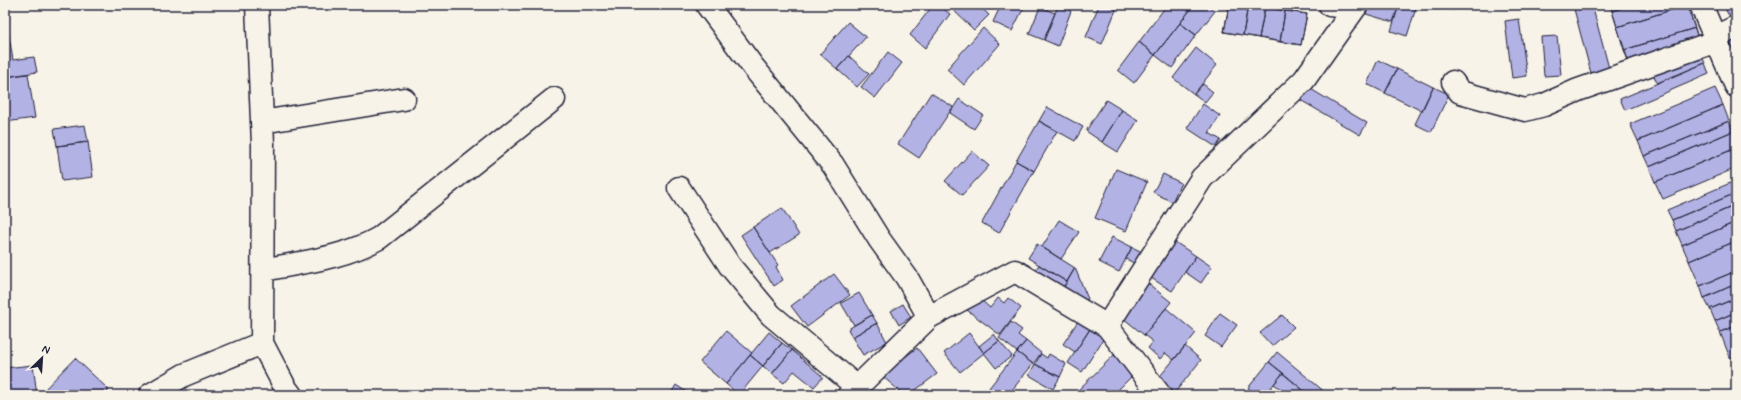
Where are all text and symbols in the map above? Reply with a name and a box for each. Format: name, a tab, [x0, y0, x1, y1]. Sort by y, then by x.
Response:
north arrow	[22, 338, 62, 378]
text: N	[40, 342, 52, 358]

